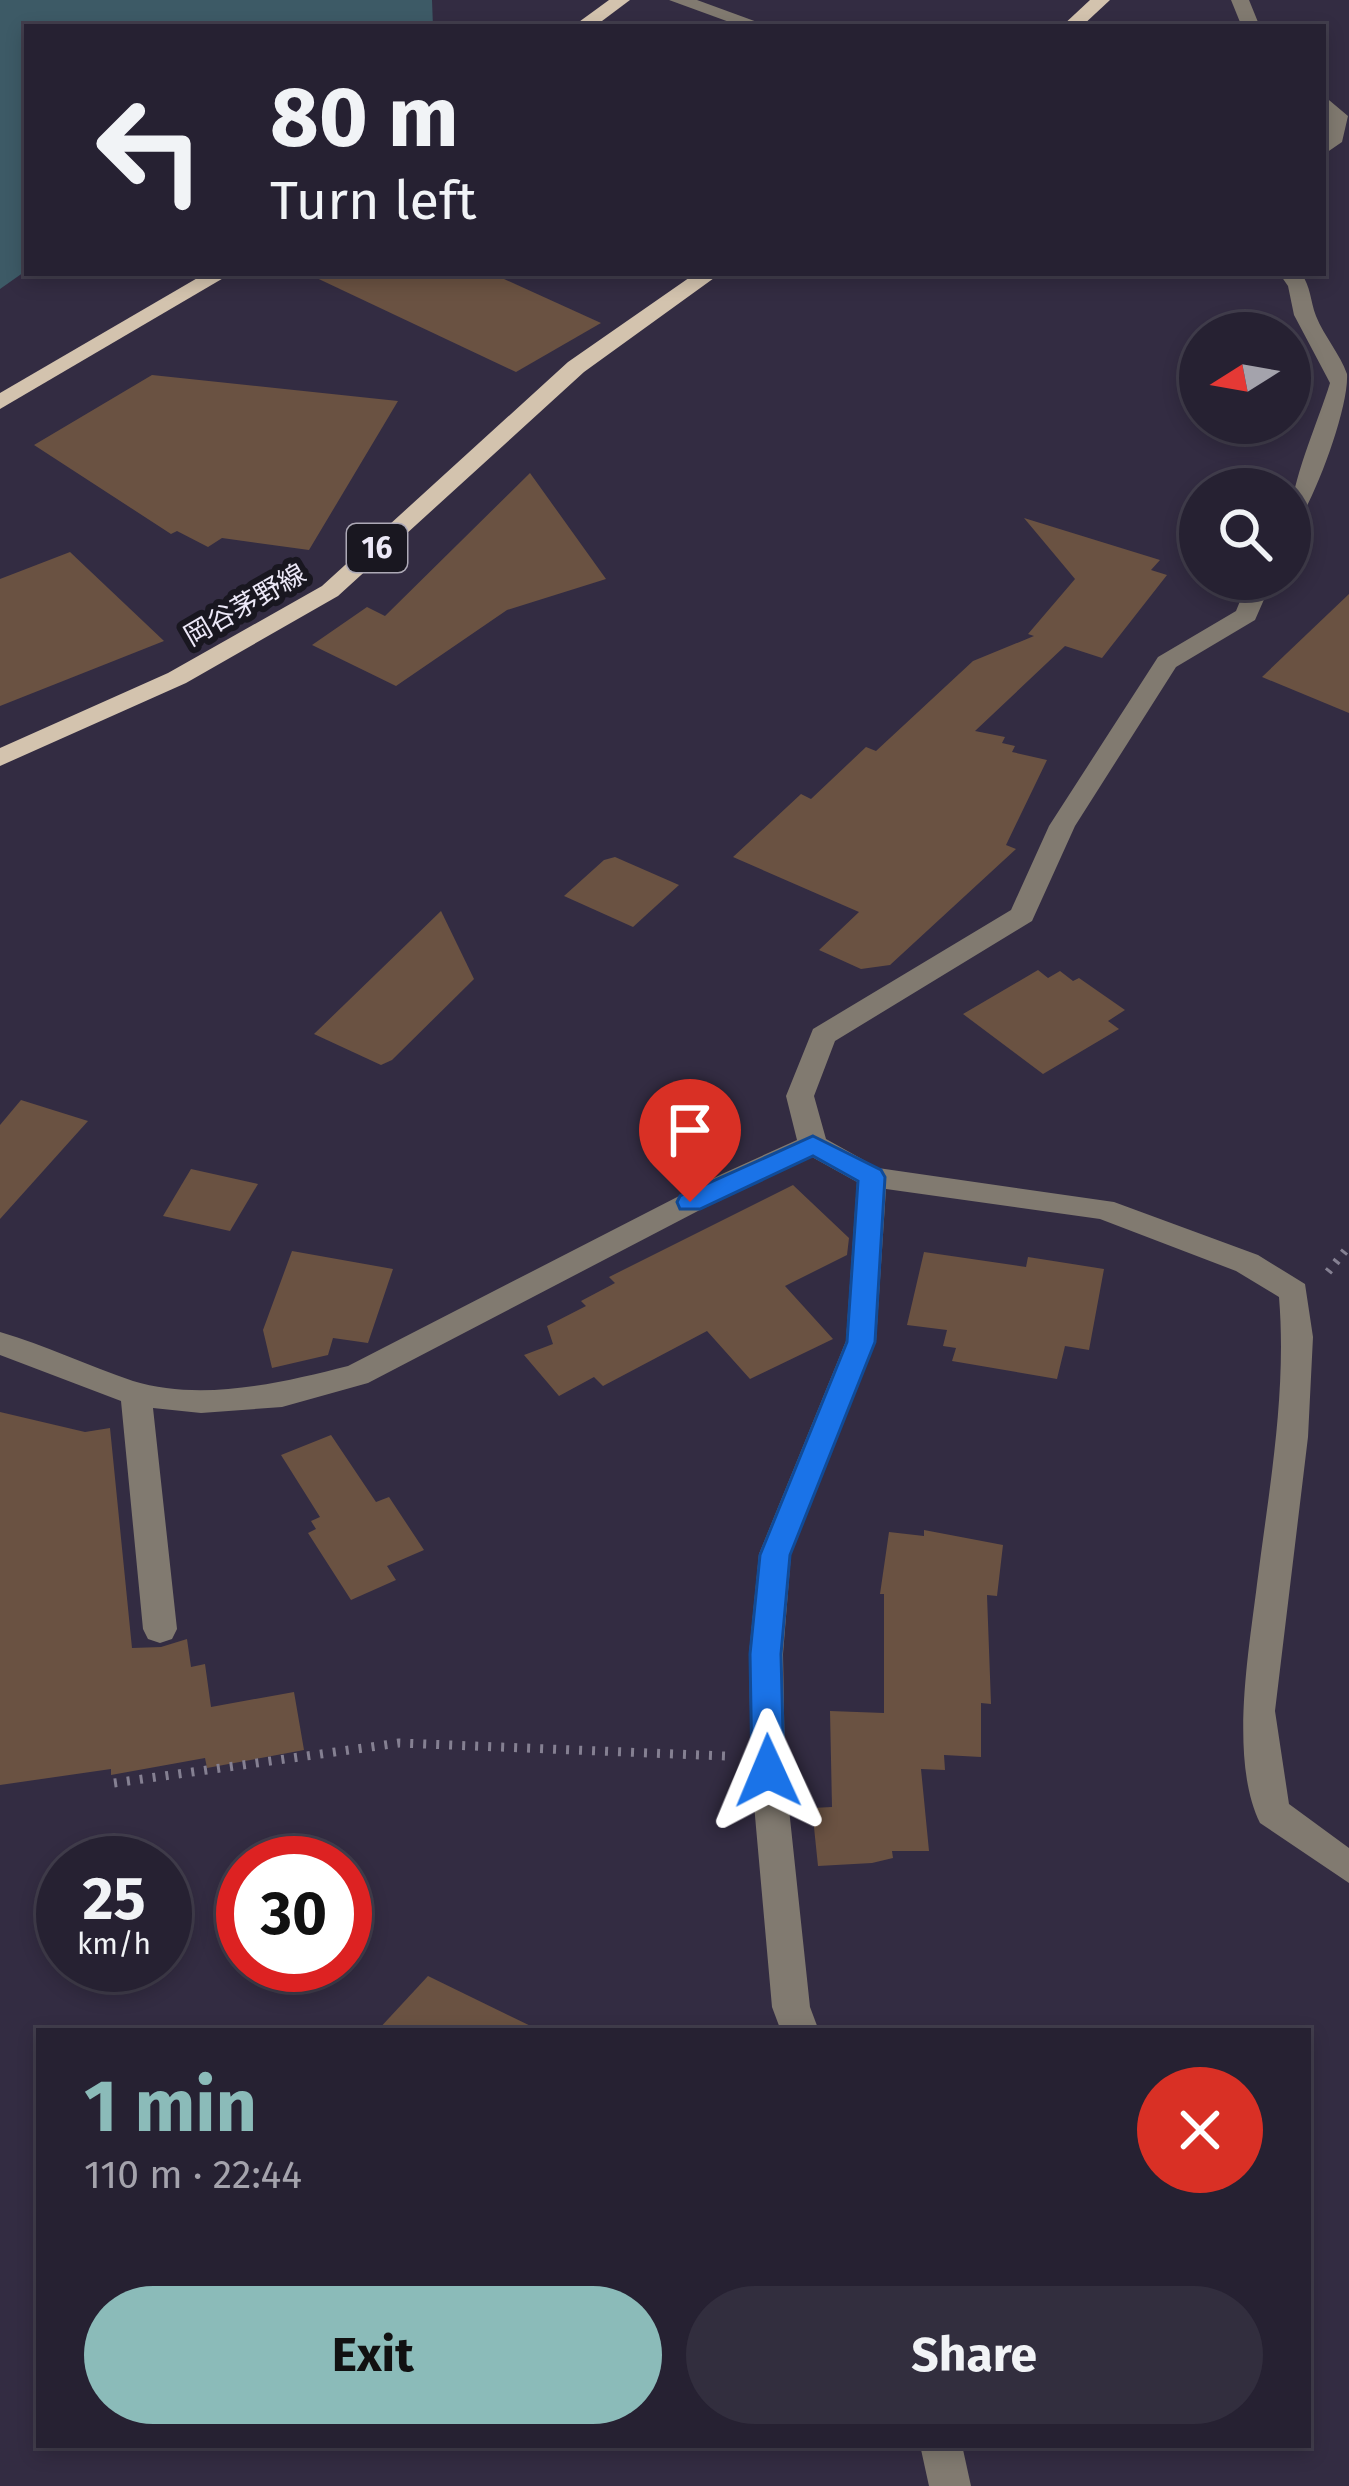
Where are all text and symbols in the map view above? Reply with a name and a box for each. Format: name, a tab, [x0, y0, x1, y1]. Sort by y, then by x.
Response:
text: 80 m	[270, 67, 459, 168]
icon: left	[72, 72, 228, 228]
text: Turn left	[270, 169, 477, 233]
north arrow	[1179, 312, 1311, 444]
map controls	[1179, 312, 1311, 600]
button: search	[1179, 468, 1311, 600]
road number: 16	[347, 524, 407, 572]
street label: 岡谷茅野線	[179, 557, 311, 653]
pin	[639, 1079, 741, 1202]
icon: arrive	[657, 1097, 723, 1163]
position arrow	[705, 1708, 831, 1834]
speed limit sign: 30	[216, 1836, 372, 1992]
text: 25	[82, 1863, 146, 1935]
text: km/h	[77, 1926, 151, 1962]
text: 1 min	[84, 2064, 257, 2150]
button: close	[1137, 2067, 1263, 2193]
text: 110 m · 22:44	[84, 2152, 302, 2198]
button: Exit	[84, 2286, 662, 2424]
button: Share	[686, 2286, 1263, 2424]

